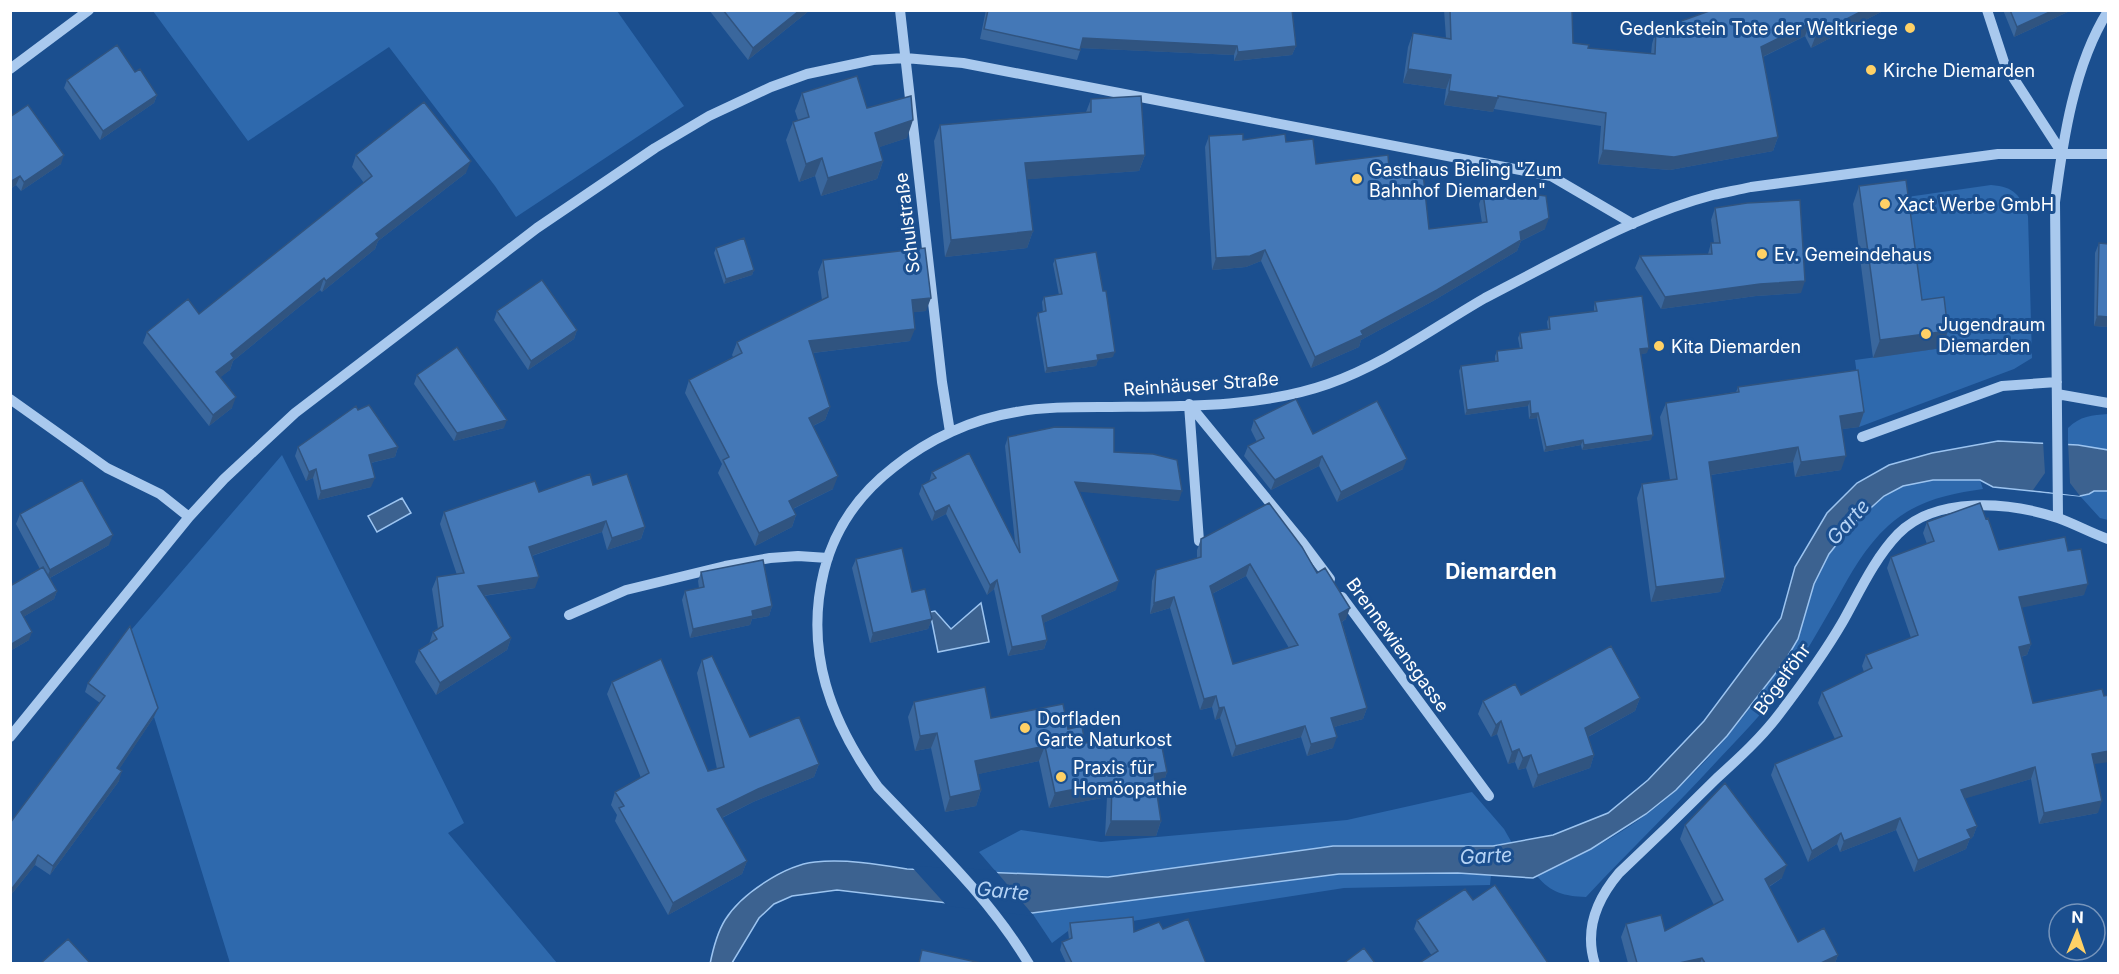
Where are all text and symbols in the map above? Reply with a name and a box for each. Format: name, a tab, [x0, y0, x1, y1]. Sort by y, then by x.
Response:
place label: Gedenkstein Tote der Weltkriege	[1620, 18, 1898, 39]
marker: Gedenkstein Tote der Weltkriege	[1903, 21, 1917, 35]
place label: Kirche Diemarden	[1883, 60, 2035, 81]
marker: Kirche Diemarden	[1864, 63, 1878, 77]
place label: Gasthaus Bieling "Zum Bahnhof Diemarden"	[1369, 159, 1562, 201]
street label: Schulstraße	[890, 171, 924, 275]
marker: Gasthaus Bieling "Zum Bahnhof Diemarden"	[1350, 172, 1364, 186]
place label: Xact Werbe GmbH	[1897, 194, 2054, 215]
marker: Xact Werbe GmbH	[1878, 197, 1892, 211]
place label: Ev. Gemeindehaus	[1774, 244, 1932, 265]
marker: Ev. Gemeindehaus	[1755, 247, 1769, 261]
place label: Jugendraum Diemarden	[1938, 314, 2045, 356]
marker: Jugendraum Diemarden	[1919, 327, 1933, 341]
place label: Kita Diemarden	[1671, 336, 1801, 357]
marker: Kita Diemarden	[1652, 339, 1666, 353]
street label: Reinhäuser Straße	[1122, 368, 1280, 400]
water label: Garte	[1821, 494, 1875, 550]
district label: Diemarden	[1445, 559, 1557, 584]
street label: Brennewiensgasse	[1342, 574, 1454, 716]
street label: Bögelföhr	[1749, 639, 1815, 719]
place label: Dorfladen Garte Naturkost	[1037, 708, 1172, 750]
marker: Dorfladen Garte Naturkost	[1018, 721, 1032, 735]
place label: Praxis für Homöopathie	[1073, 757, 1187, 799]
marker: Praxis für Homöopathie	[1054, 770, 1068, 784]
water label: Garte	[1459, 843, 1513, 869]
water label: Garte	[975, 876, 1031, 906]
north arrow	[2047, 902, 2107, 962]
text: N	[2071, 907, 2084, 927]

